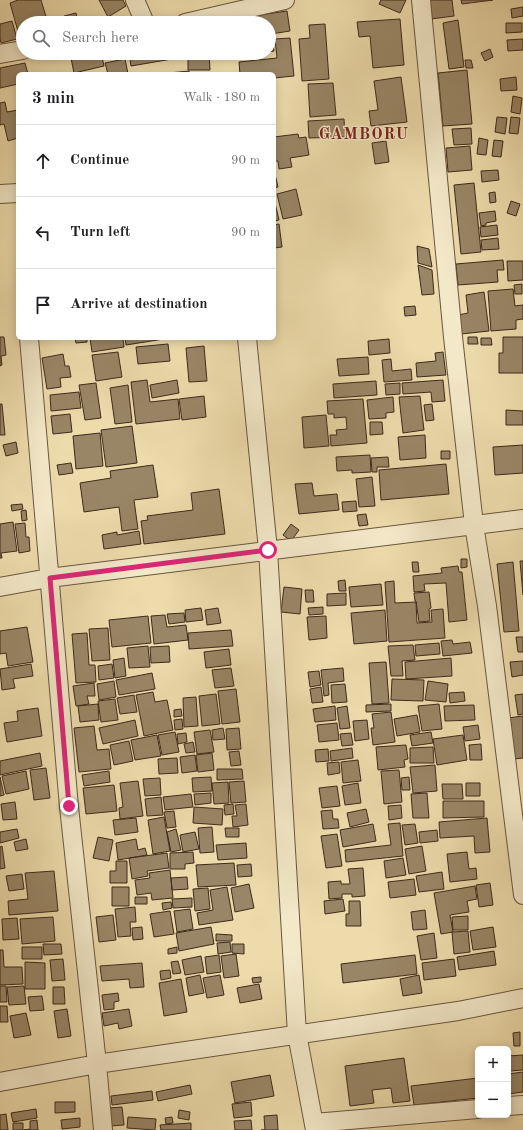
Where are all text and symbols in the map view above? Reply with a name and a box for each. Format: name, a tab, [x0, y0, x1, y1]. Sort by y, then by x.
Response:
search box	[16, 16, 276, 60]
icon: search	[30, 27, 52, 49]
text: Search here	[62, 31, 139, 46]
text: 3 min	[32, 90, 75, 107]
text: Walk · 180 m	[183, 91, 260, 104]
district label: GAMBORU	[319, 127, 409, 143]
icon: ahead	[32, 150, 54, 172]
text: Continue	[70, 153, 129, 168]
text: 90 m	[231, 154, 260, 167]
icon: left	[32, 222, 54, 244]
text: Turn left	[70, 225, 130, 240]
text: 90 m	[231, 226, 260, 239]
icon: arrive	[32, 294, 54, 316]
text: Arrive at destination	[70, 297, 208, 312]
route start	[259, 541, 277, 559]
route end	[60, 797, 78, 815]
map controls	[475, 1046, 511, 1118]
button: +	[475, 1046, 511, 1082]
button: −	[475, 1082, 511, 1118]

